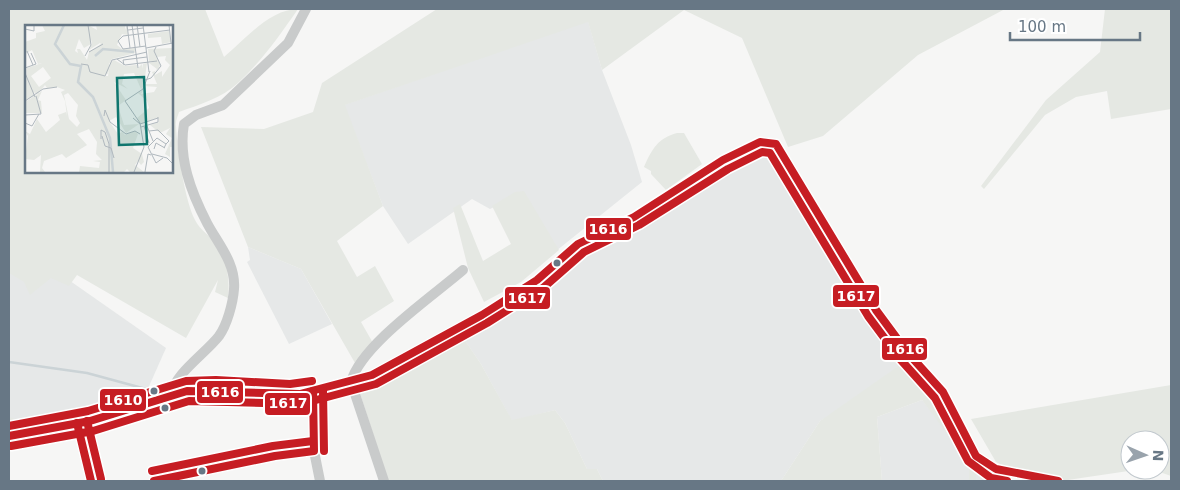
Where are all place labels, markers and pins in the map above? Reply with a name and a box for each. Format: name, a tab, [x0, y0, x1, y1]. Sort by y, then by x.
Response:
unlabelled marker	[552, 258, 562, 268]
unlabelled marker	[149, 386, 159, 396]
unlabelled marker	[160, 403, 170, 413]
unlabelled marker	[197, 466, 207, 476]

